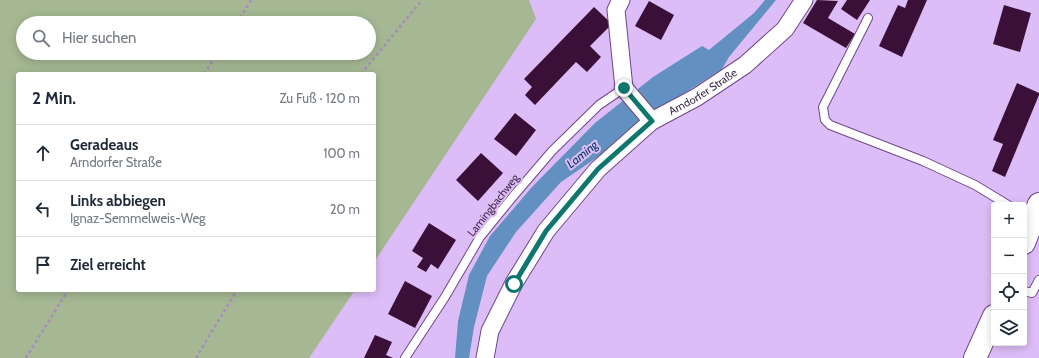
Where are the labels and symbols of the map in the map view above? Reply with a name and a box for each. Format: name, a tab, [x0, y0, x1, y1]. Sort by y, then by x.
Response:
street label: Arndorfer Straße	[666, 65, 740, 118]
route end	[615, 79, 633, 97]
water label: Laming	[563, 137, 601, 171]
street label: Lamingbachweg	[464, 170, 522, 239]
route start	[505, 275, 523, 293]

